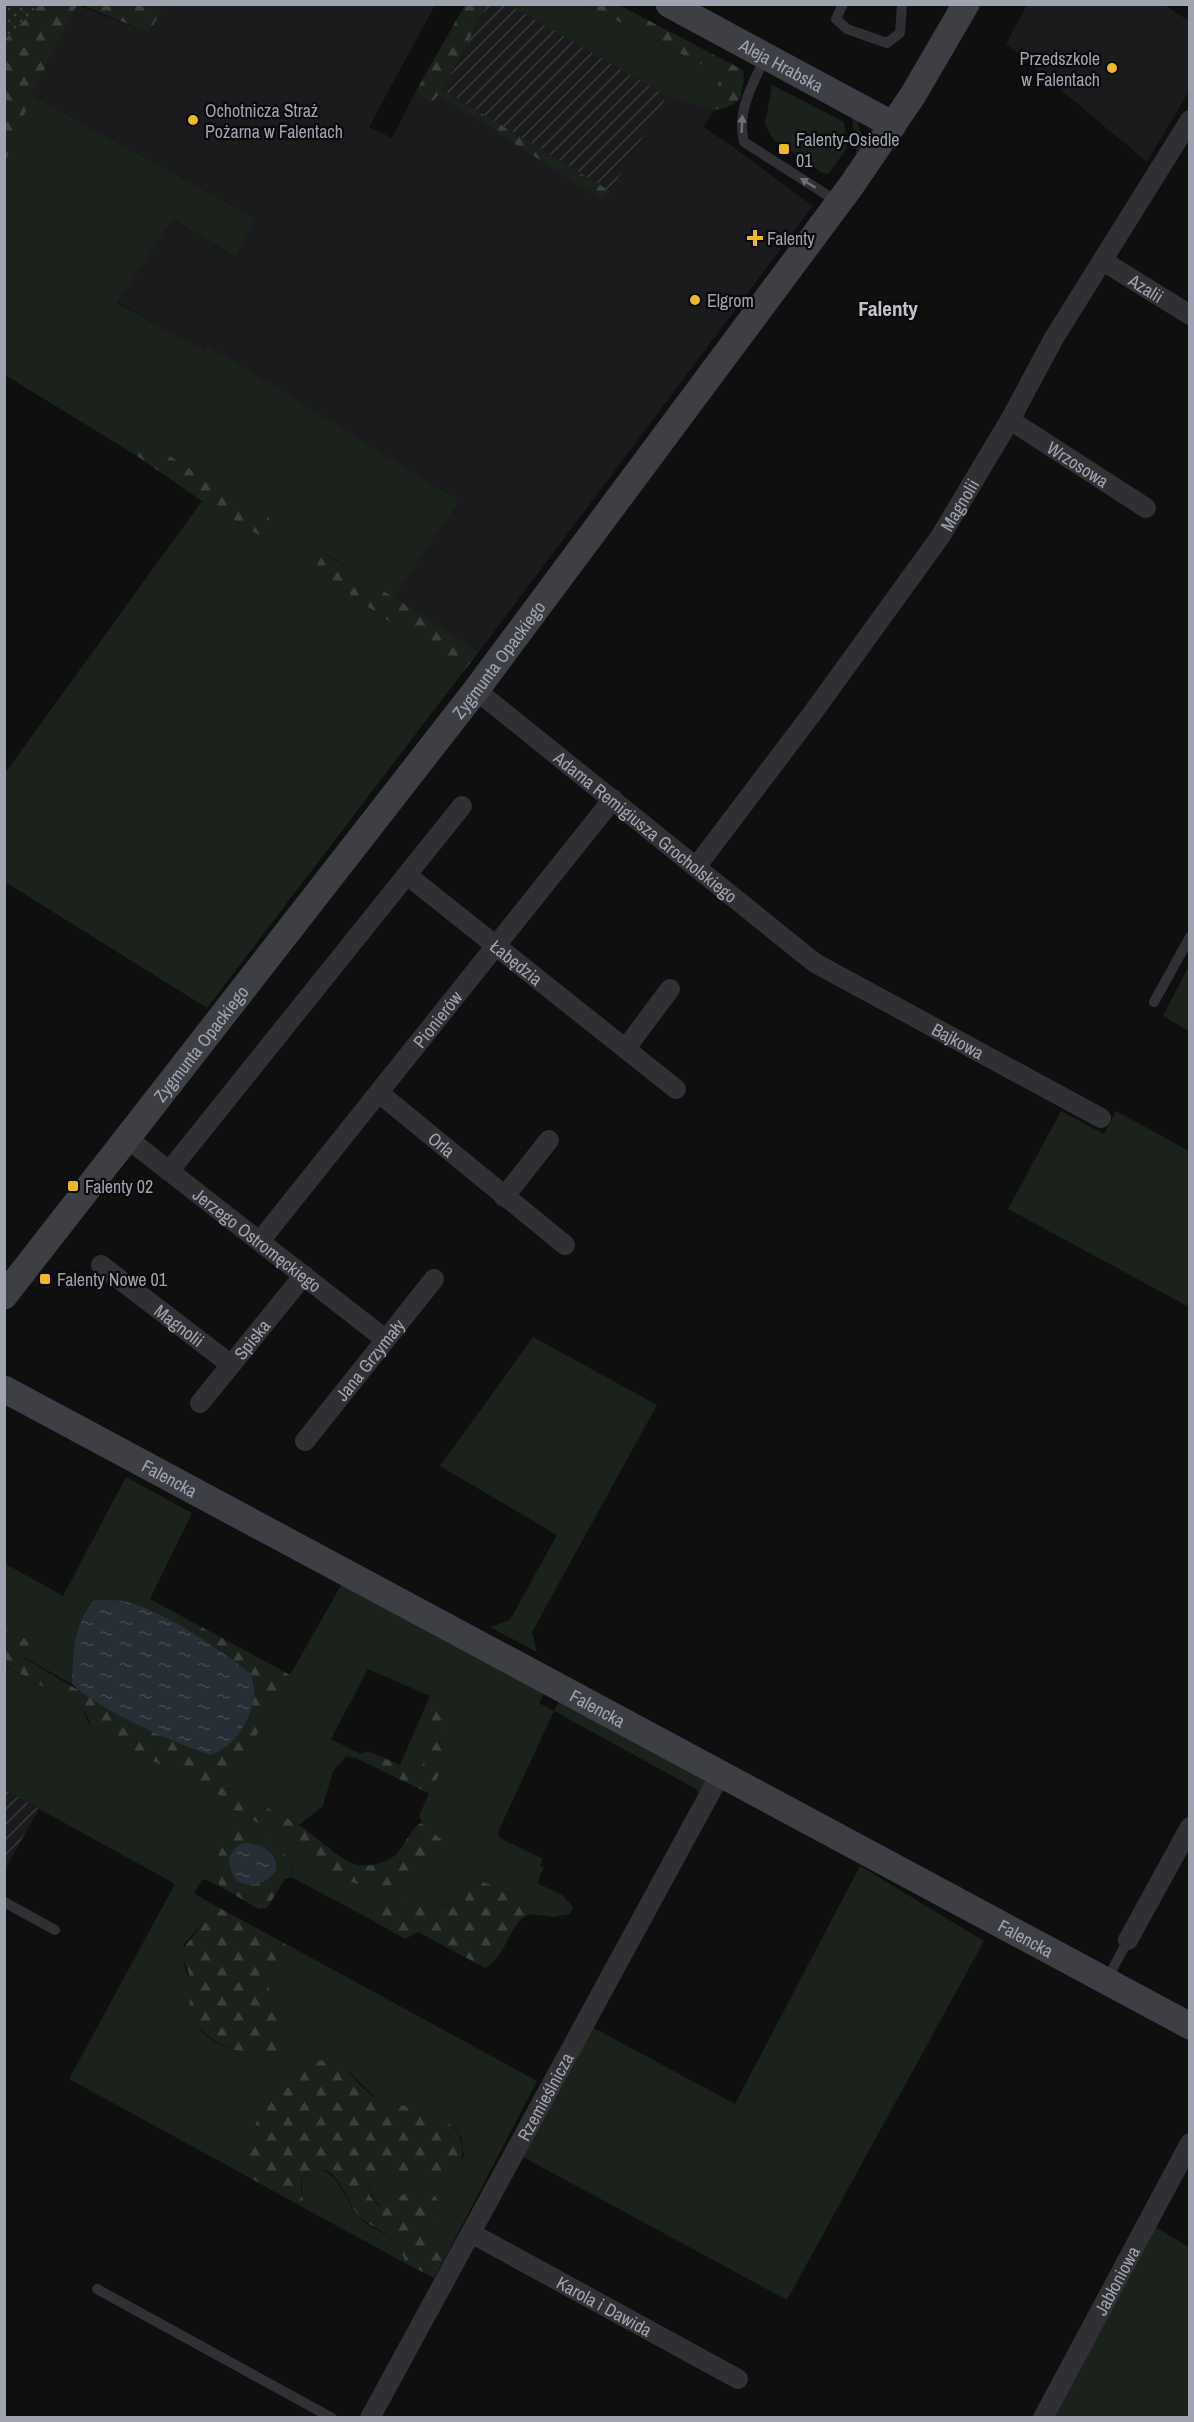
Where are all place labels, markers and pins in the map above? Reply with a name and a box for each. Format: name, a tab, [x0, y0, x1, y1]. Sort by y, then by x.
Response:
place label: Przedszkole w Falentach	[1020, 46, 1100, 92]
marker: Przedszkole w Falentach	[1105, 61, 1119, 75]
place label: Ochotnicza Straż Pożarna w Falentach	[205, 98, 343, 144]
marker: Ochotnicza Straż Pożarna w Falentach	[186, 113, 200, 127]
place label: Falenty-Osiedle 01	[796, 127, 899, 173]
marker: Falenty-Osiedle 01	[777, 142, 791, 156]
place label: Falenty	[767, 226, 815, 251]
marker: Falenty	[748, 231, 762, 245]
place label: Elgrom	[707, 288, 754, 313]
marker: Elgrom	[688, 293, 702, 307]
place label: Falenty 02	[85, 1174, 153, 1199]
marker: Falenty 02	[66, 1179, 80, 1193]
place label: Falenty Nowe 01	[57, 1267, 168, 1292]
marker: Falenty Nowe 01	[38, 1272, 52, 1286]

